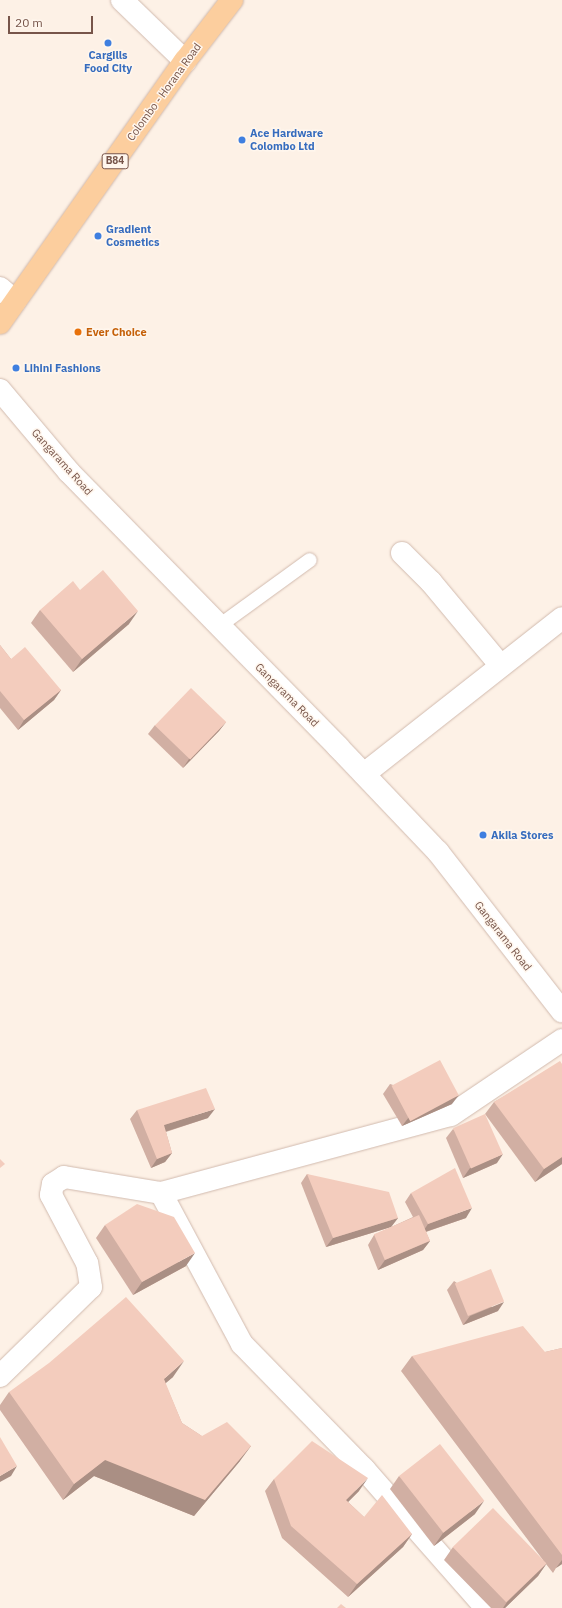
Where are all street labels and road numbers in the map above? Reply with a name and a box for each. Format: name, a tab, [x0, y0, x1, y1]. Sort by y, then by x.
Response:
street label: Colombo - Horana Road	[124, 41, 204, 143]
road number: B84	[101, 153, 129, 169]
street label: Gangarama Road	[29, 426, 95, 498]
street label: Gangarama Road	[252, 660, 322, 730]
street label: Gangarama Road	[472, 899, 534, 973]

